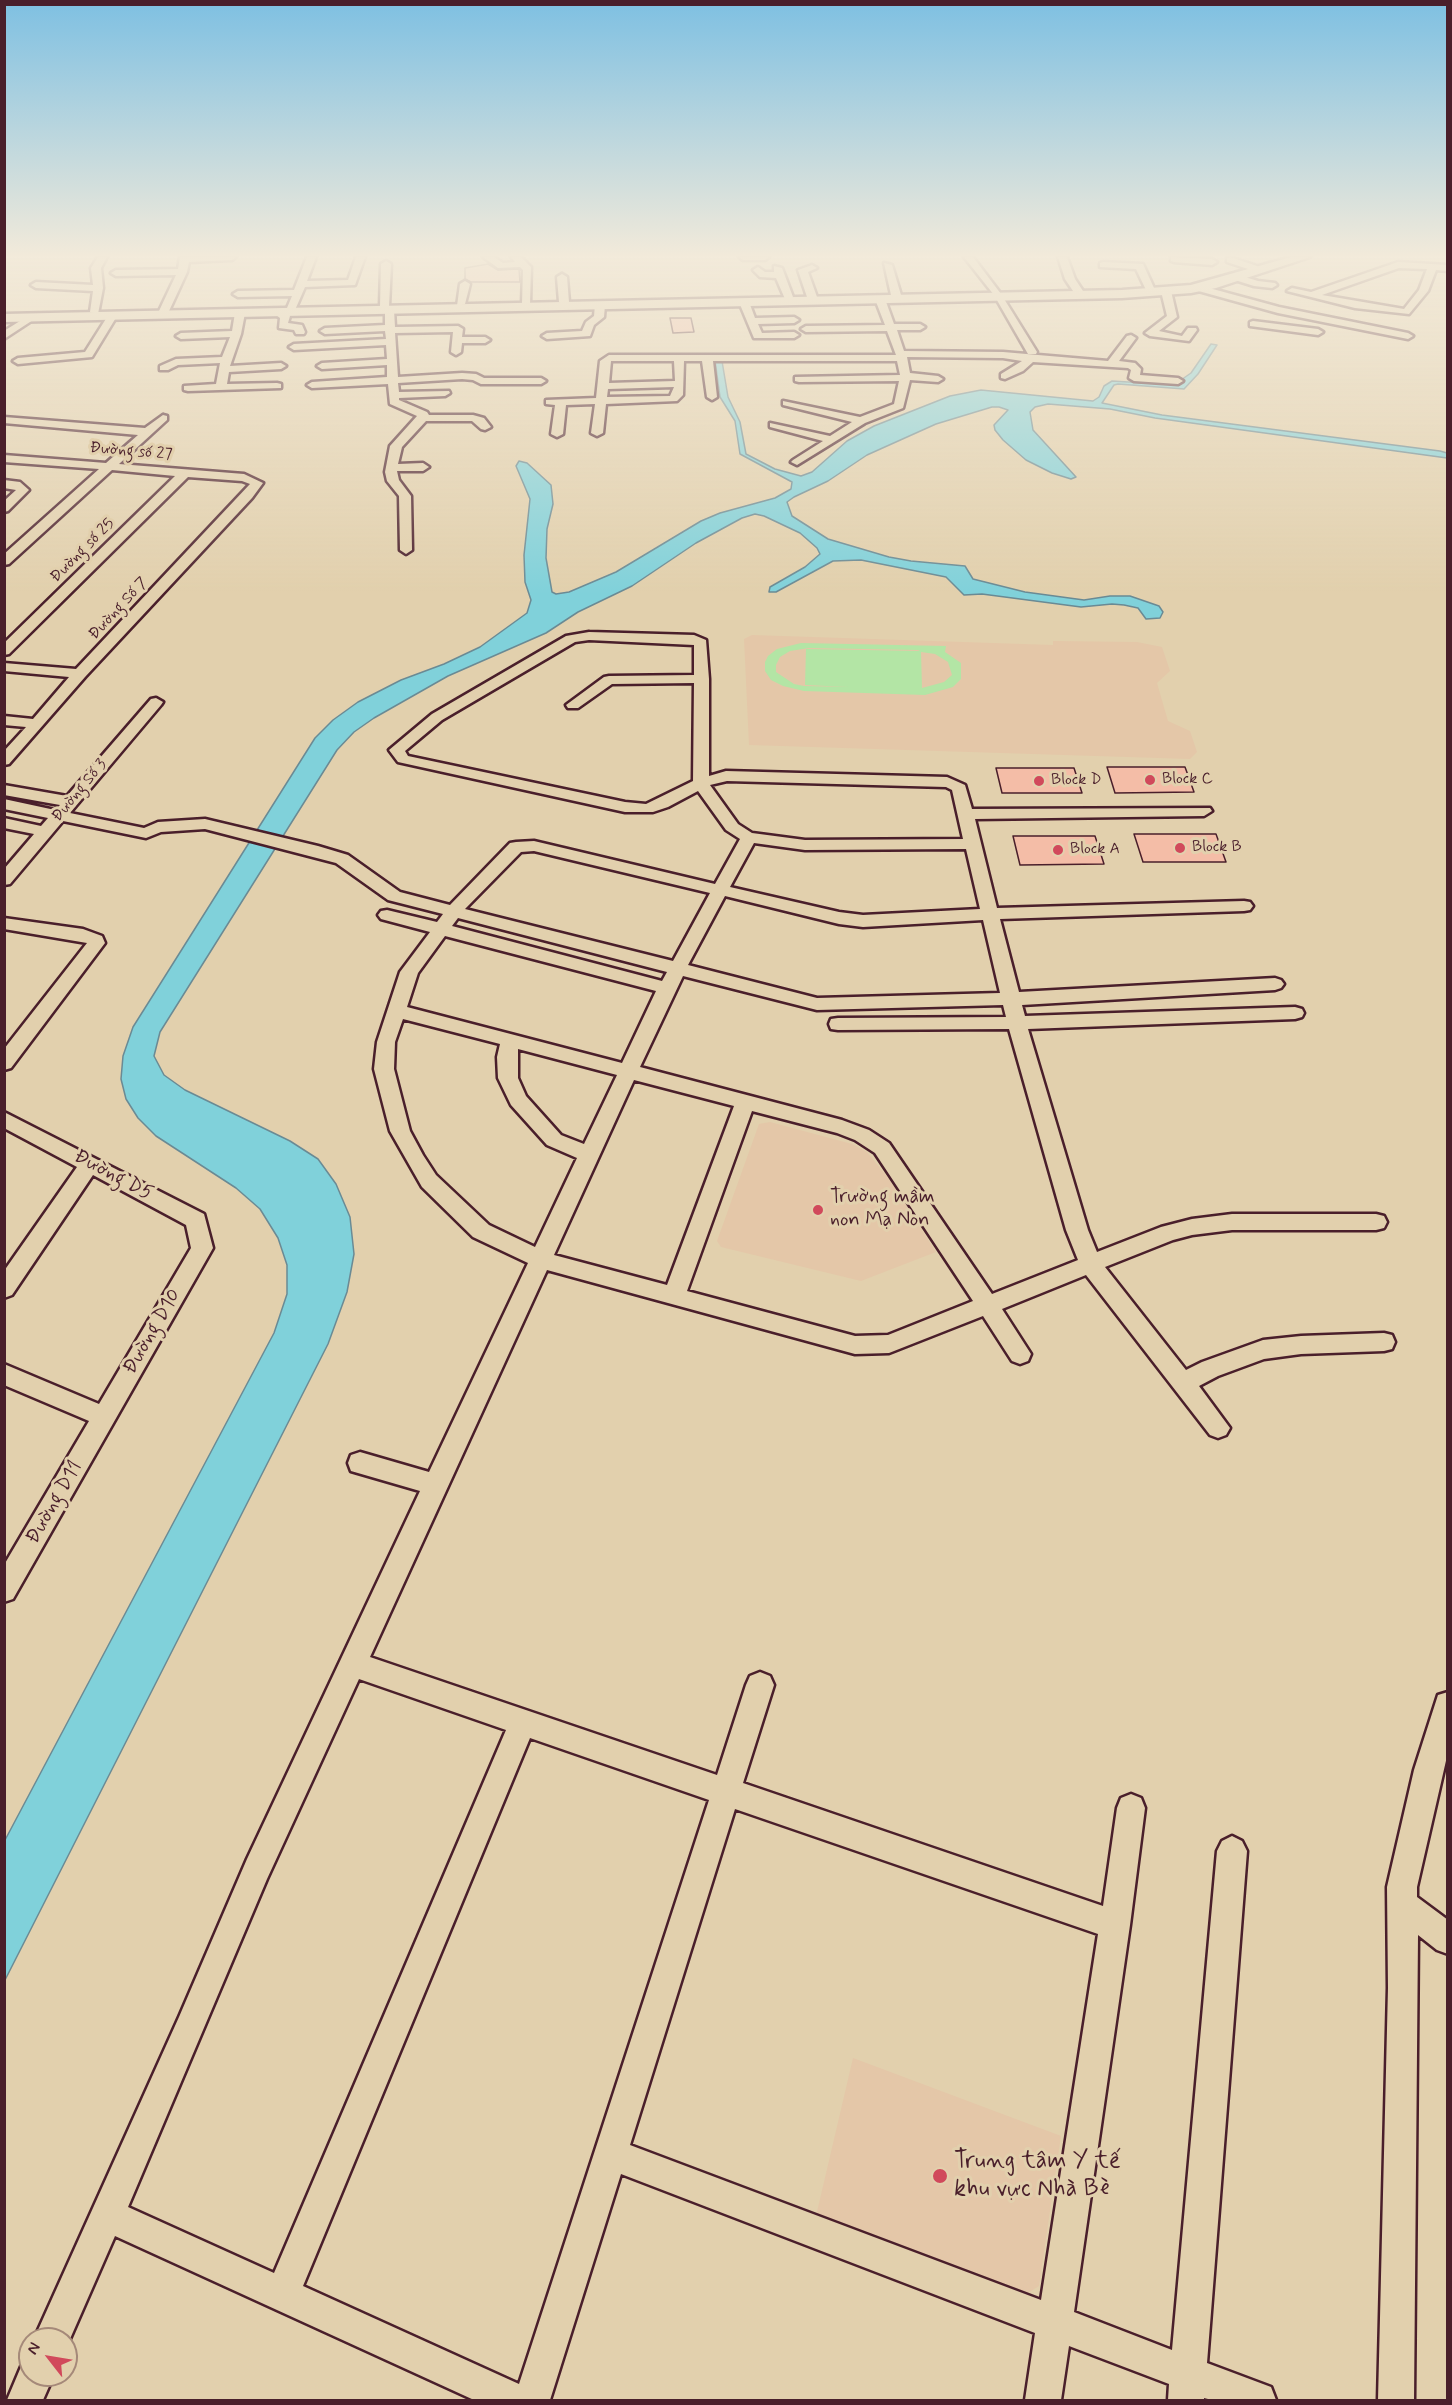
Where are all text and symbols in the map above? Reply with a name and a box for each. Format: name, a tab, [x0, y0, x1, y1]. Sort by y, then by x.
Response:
street label: Đường số 27	[89, 439, 173, 465]
street label: Đường số 25	[47, 515, 119, 587]
street label: Đường Số 7	[85, 574, 153, 644]
street label: Đường Số 3	[48, 756, 112, 826]
place label: Block C	[1162, 770, 1213, 790]
place label: Block D	[1051, 771, 1102, 791]
marker: Block C	[1143, 773, 1157, 787]
marker: Block D	[1032, 774, 1046, 788]
place label: Block B	[1192, 838, 1242, 858]
place label: Block A	[1070, 840, 1120, 860]
marker: Block B	[1173, 841, 1187, 855]
marker: Block A	[1051, 843, 1065, 857]
street label: Đường D5	[69, 1145, 157, 1207]
place label: Trường mầm non Mạ Non	[830, 1186, 935, 1233]
marker: Trường mầm non Mạ Non	[811, 1203, 825, 1217]
street label: Đường D10	[119, 1285, 187, 1379]
street label: Đường D11	[22, 1457, 88, 1549]
place label: Trung tâm Y tế khu vực Nhà Bè	[954, 2148, 1120, 2204]
marker: Trung tâm Y tế khu vực Nhà Bè	[931, 2167, 949, 2185]
north arrow	[18, 2327, 78, 2387]
text: N	[22, 2339, 46, 2358]

